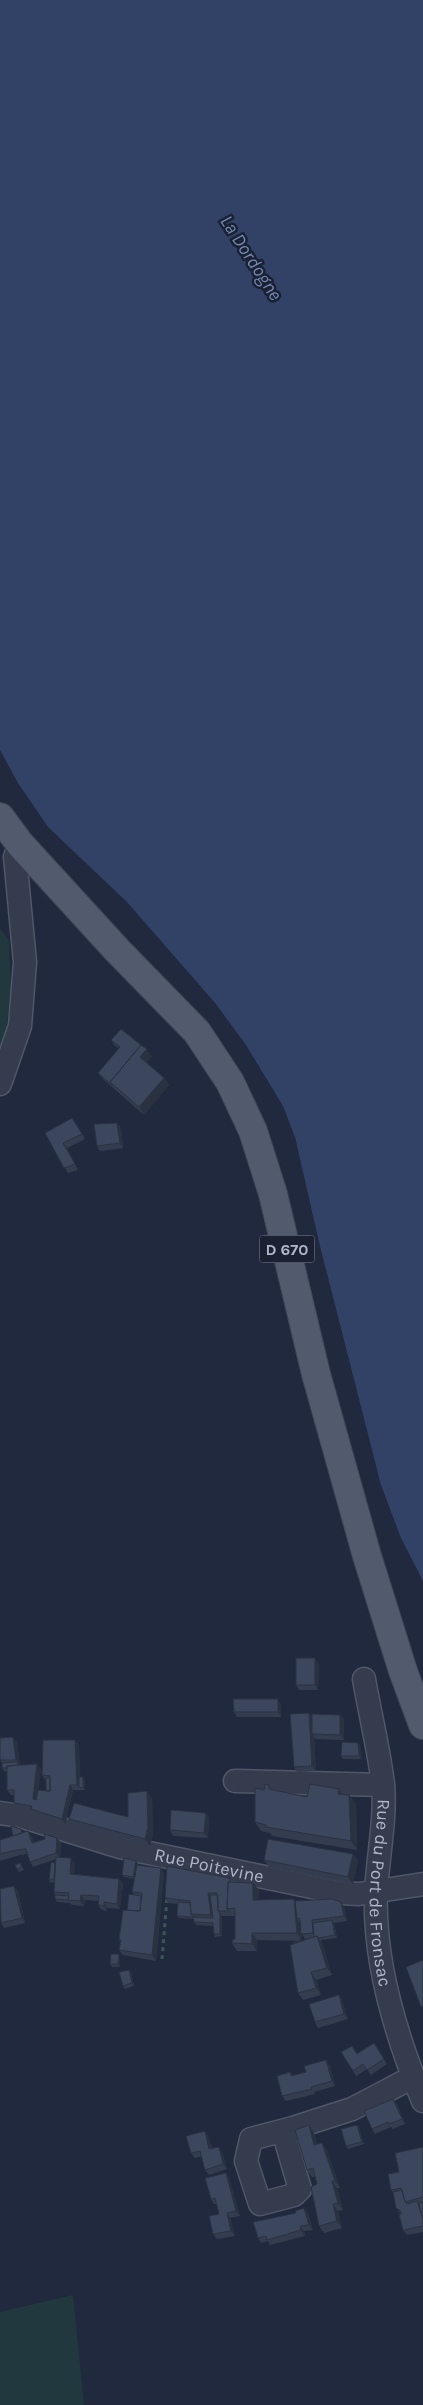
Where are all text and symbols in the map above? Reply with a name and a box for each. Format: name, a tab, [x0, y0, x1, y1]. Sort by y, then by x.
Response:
water label: La Dordogne	[215, 211, 287, 305]
road number: D 670	[260, 1236, 314, 1262]
street label: Rue du Port de Fronsac	[365, 1799, 396, 1989]
street label: Rue Poitevine	[152, 1843, 266, 1888]

